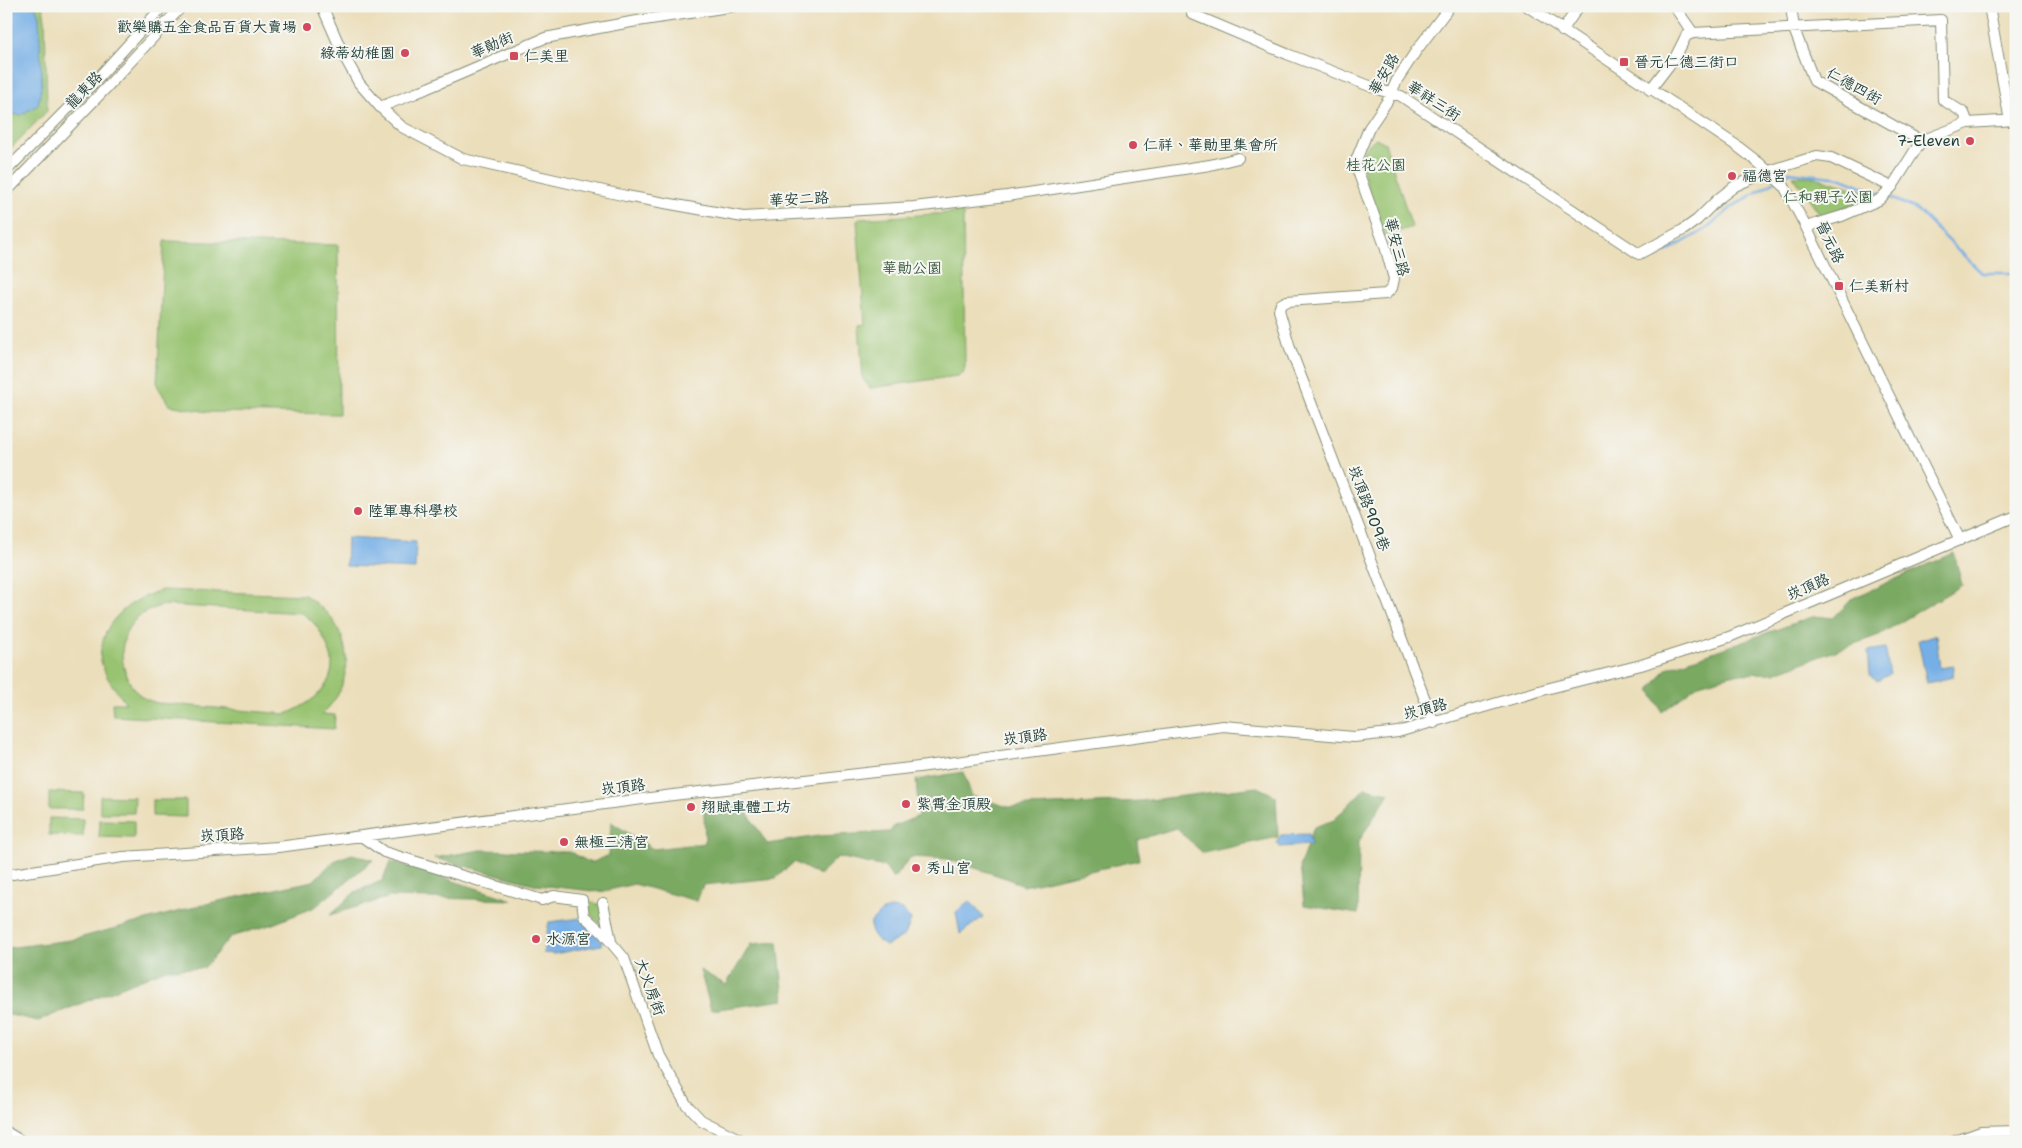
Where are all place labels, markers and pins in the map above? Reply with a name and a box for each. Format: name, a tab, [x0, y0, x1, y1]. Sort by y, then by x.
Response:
place label: 歡樂購五金食品百貨大賣場	[117, 17, 297, 37]
marker: 歡樂購五金食品百貨大賣場	[301, 21, 313, 33]
place label: 綠蒂幼稚園	[320, 43, 395, 63]
place label: 仁美里	[524, 46, 569, 66]
marker: 綠蒂幼稚園	[399, 47, 411, 59]
marker: 仁美里	[508, 50, 520, 62]
place label: 晉元仁德三街口	[1634, 52, 1739, 72]
marker: 晉元仁德三街口	[1618, 56, 1630, 68]
place label: 7-Eleven	[1897, 131, 1960, 151]
place label: 仁祥、華勛里集會所	[1143, 135, 1278, 155]
marker: 7-Eleven	[1964, 135, 1976, 147]
marker: 仁祥、華勛里集會所	[1127, 139, 1139, 151]
place label: 福德宮	[1742, 166, 1787, 186]
marker: 福德宮	[1726, 170, 1738, 182]
place label: 仁美新村	[1849, 276, 1909, 296]
marker: 仁美新村	[1833, 280, 1845, 292]
place label: 陸軍專科學校	[368, 501, 458, 521]
marker: 陸軍專科學校	[352, 505, 364, 517]
place label: 紫霄金頂殿	[916, 794, 991, 814]
place label: 翔賦車體工坊	[701, 797, 791, 817]
marker: 紫霄金頂殿	[900, 798, 912, 810]
marker: 翔賦車體工坊	[685, 801, 697, 813]
place label: 無極三清宮	[574, 832, 649, 852]
marker: 無極三清宮	[558, 836, 570, 848]
place label: 秀山宮	[926, 858, 971, 878]
marker: 秀山宮	[910, 862, 922, 874]
place label: 水源宮	[546, 929, 591, 949]
marker: 水源宮	[530, 933, 542, 945]

